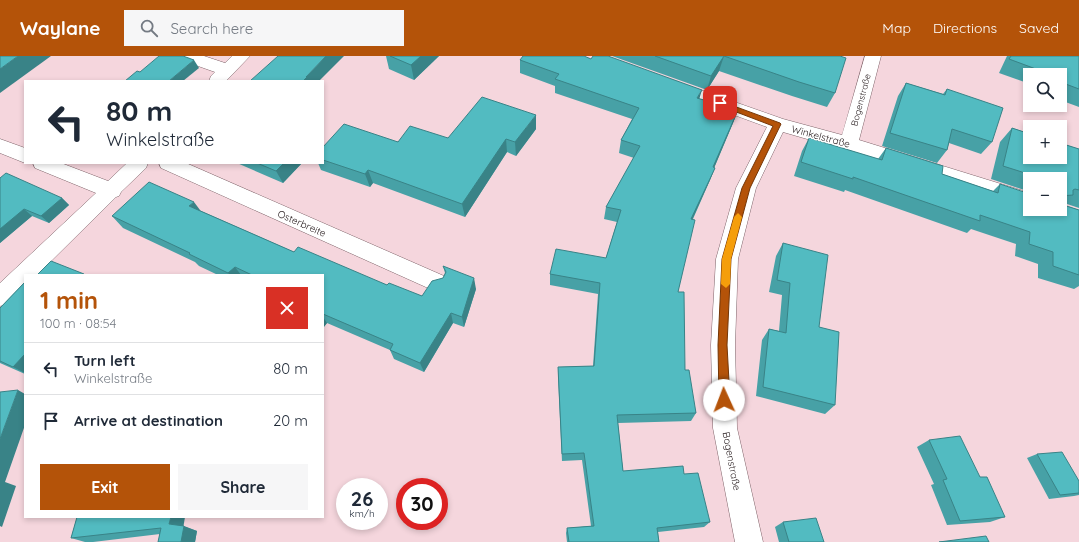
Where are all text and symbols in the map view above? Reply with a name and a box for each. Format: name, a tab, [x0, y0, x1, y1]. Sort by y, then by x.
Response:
search box	[124, 10, 404, 46]
text: Waylane	[20, 16, 100, 40]
icon: search	[138, 17, 160, 39]
text: Search here	[170, 19, 253, 38]
text: Map	[882, 19, 911, 37]
text: Directions	[933, 19, 997, 37]
text: Saved	[1019, 19, 1059, 37]
map controls	[1023, 68, 1067, 216]
button: search	[1023, 68, 1067, 112]
street label: Bogenstraße	[848, 73, 873, 127]
pin	[703, 86, 737, 120]
icon: arrive	[709, 92, 731, 114]
text: 80 m	[106, 93, 172, 128]
icon: left	[40, 96, 92, 148]
button: +	[1023, 120, 1067, 164]
street label: Winkelstraße	[790, 122, 852, 151]
text: Winkelstraße	[106, 128, 214, 151]
button: −	[1023, 172, 1067, 216]
street label: Osterbreite	[276, 207, 328, 240]
text: 1 min	[40, 285, 98, 315]
button: close	[266, 287, 308, 329]
text: 100 m · 08:54	[40, 315, 116, 331]
text: Turn left	[74, 351, 136, 370]
icon: left	[40, 358, 62, 380]
text: 80 m	[273, 359, 308, 378]
text: Winkelstraße	[74, 370, 152, 386]
position arrow	[703, 379, 745, 421]
icon: arrive	[40, 410, 62, 432]
text: Arrive at destination	[74, 411, 223, 430]
text: 20 m	[273, 411, 308, 430]
street label: Bogenstraße	[719, 431, 744, 492]
button: Exit	[40, 464, 170, 510]
button: Share	[178, 464, 308, 510]
speed limit sign: 30	[396, 478, 448, 530]
text: 26	[351, 486, 373, 511]
text: km/h	[349, 507, 375, 520]

